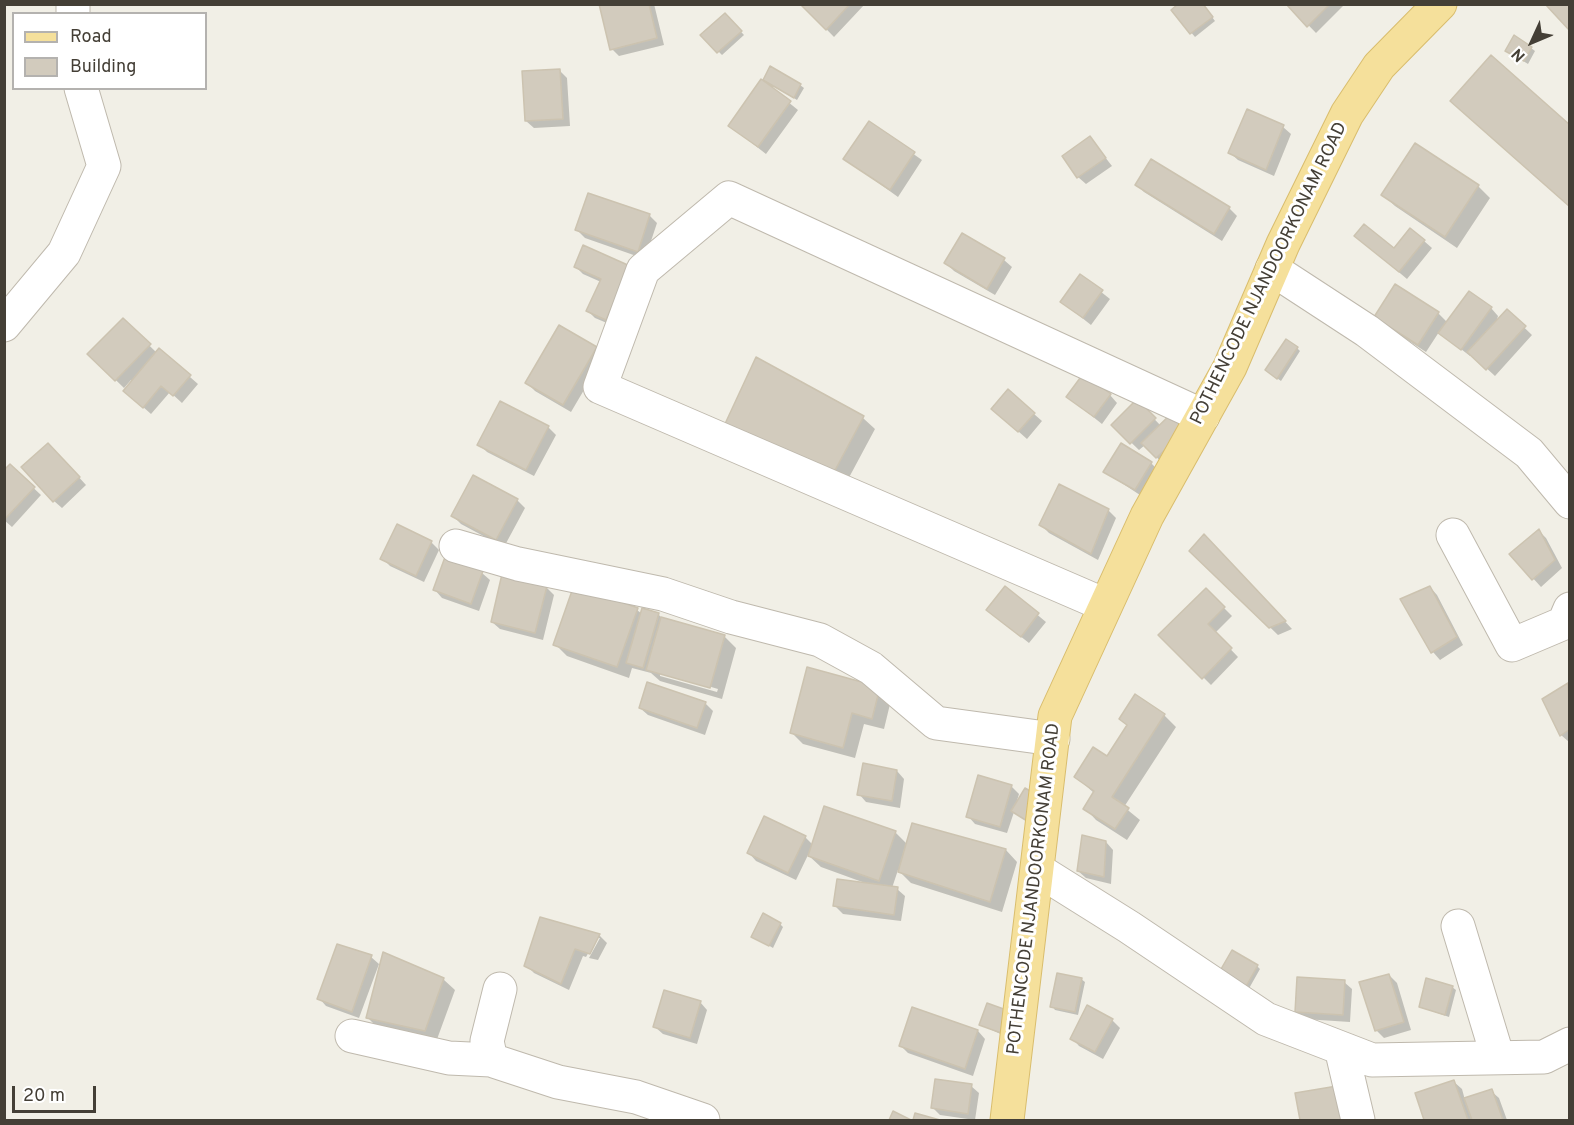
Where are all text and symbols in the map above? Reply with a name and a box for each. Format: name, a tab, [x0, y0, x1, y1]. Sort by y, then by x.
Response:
legend	[12, 12, 207, 90]
north arrow	[1502, 12, 1562, 72]
text: Road	[70, 26, 112, 49]
text: N	[1508, 43, 1530, 66]
text: Building	[70, 56, 136, 79]
street label: POTHENCODE NJANDOORKONAM ROAD	[1187, 119, 1353, 429]
street label: POTHENCODE NJANDOORKONAM ROAD	[1004, 722, 1066, 1056]
scale bar	[15, 1074, 99, 1112]
text: 20 m	[23, 1085, 65, 1108]

